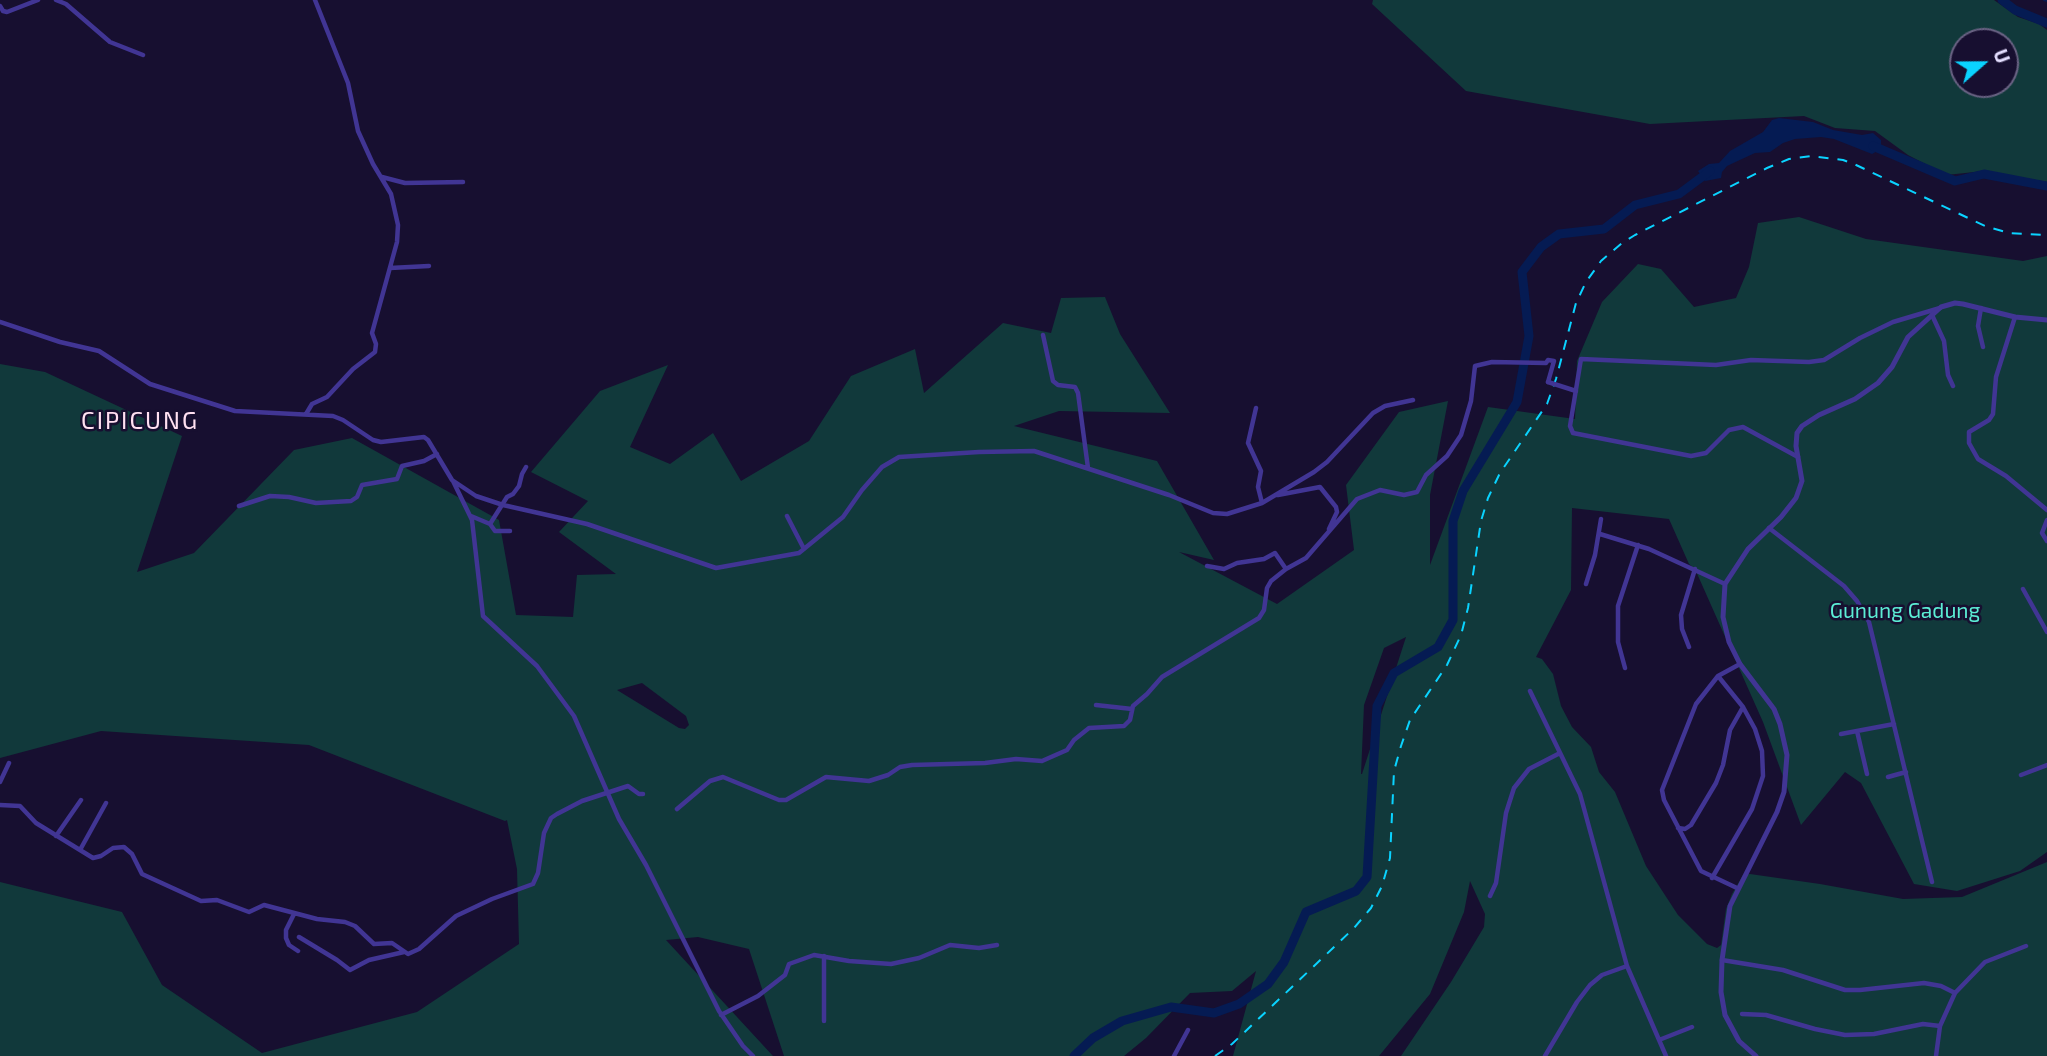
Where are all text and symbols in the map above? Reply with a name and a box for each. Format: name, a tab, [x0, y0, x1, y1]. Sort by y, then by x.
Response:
north arrow	[1949, 28, 2019, 98]
text: U	[1989, 46, 2015, 66]
district label: CIPICUNG	[82, 407, 198, 435]
park label: Gunung Gadung	[1830, 598, 1980, 624]

